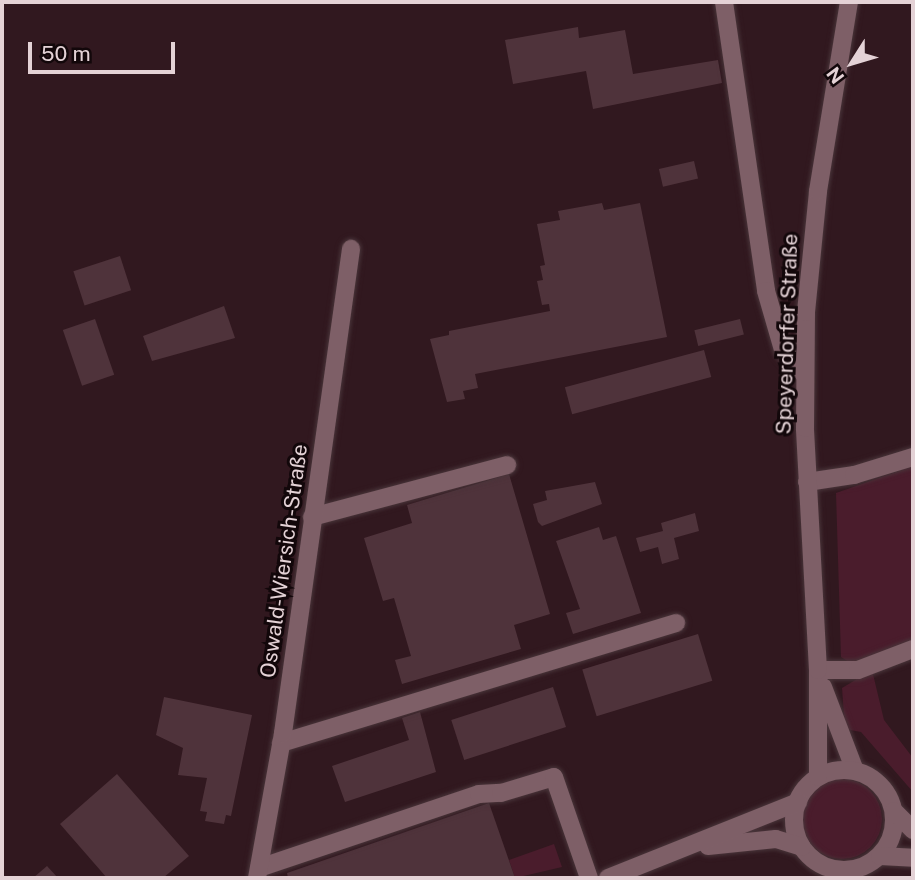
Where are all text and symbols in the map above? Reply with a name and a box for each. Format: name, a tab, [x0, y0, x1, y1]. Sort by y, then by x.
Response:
scale bar	[32, 28, 178, 72]
north arrow	[817, 28, 887, 98]
text: 50 m	[41, 41, 91, 66]
text: N	[822, 63, 848, 88]
street label: Speyerdorfer Straße	[771, 233, 803, 435]
street label: Oswald-Wiersich-Straße	[255, 443, 313, 679]

